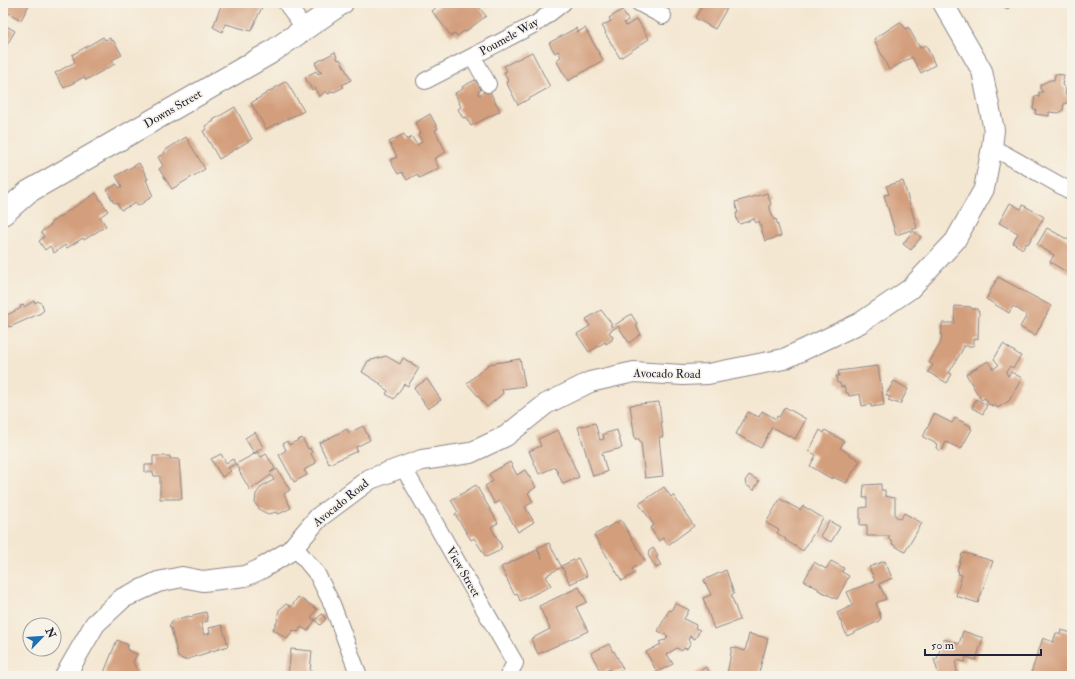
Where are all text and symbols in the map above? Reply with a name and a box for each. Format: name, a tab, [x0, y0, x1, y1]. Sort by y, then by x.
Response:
street label: Poumele Way	[477, 14, 542, 59]
street label: Downs Street	[141, 86, 205, 132]
street label: Avocado Road	[632, 366, 701, 382]
street label: Avocado Road	[309, 476, 372, 531]
street label: View Street	[443, 544, 483, 600]
north arrow	[22, 617, 62, 657]
text: N	[42, 625, 59, 641]
scale bar	[925, 631, 1041, 657]
text: 50 m	[931, 638, 955, 653]

